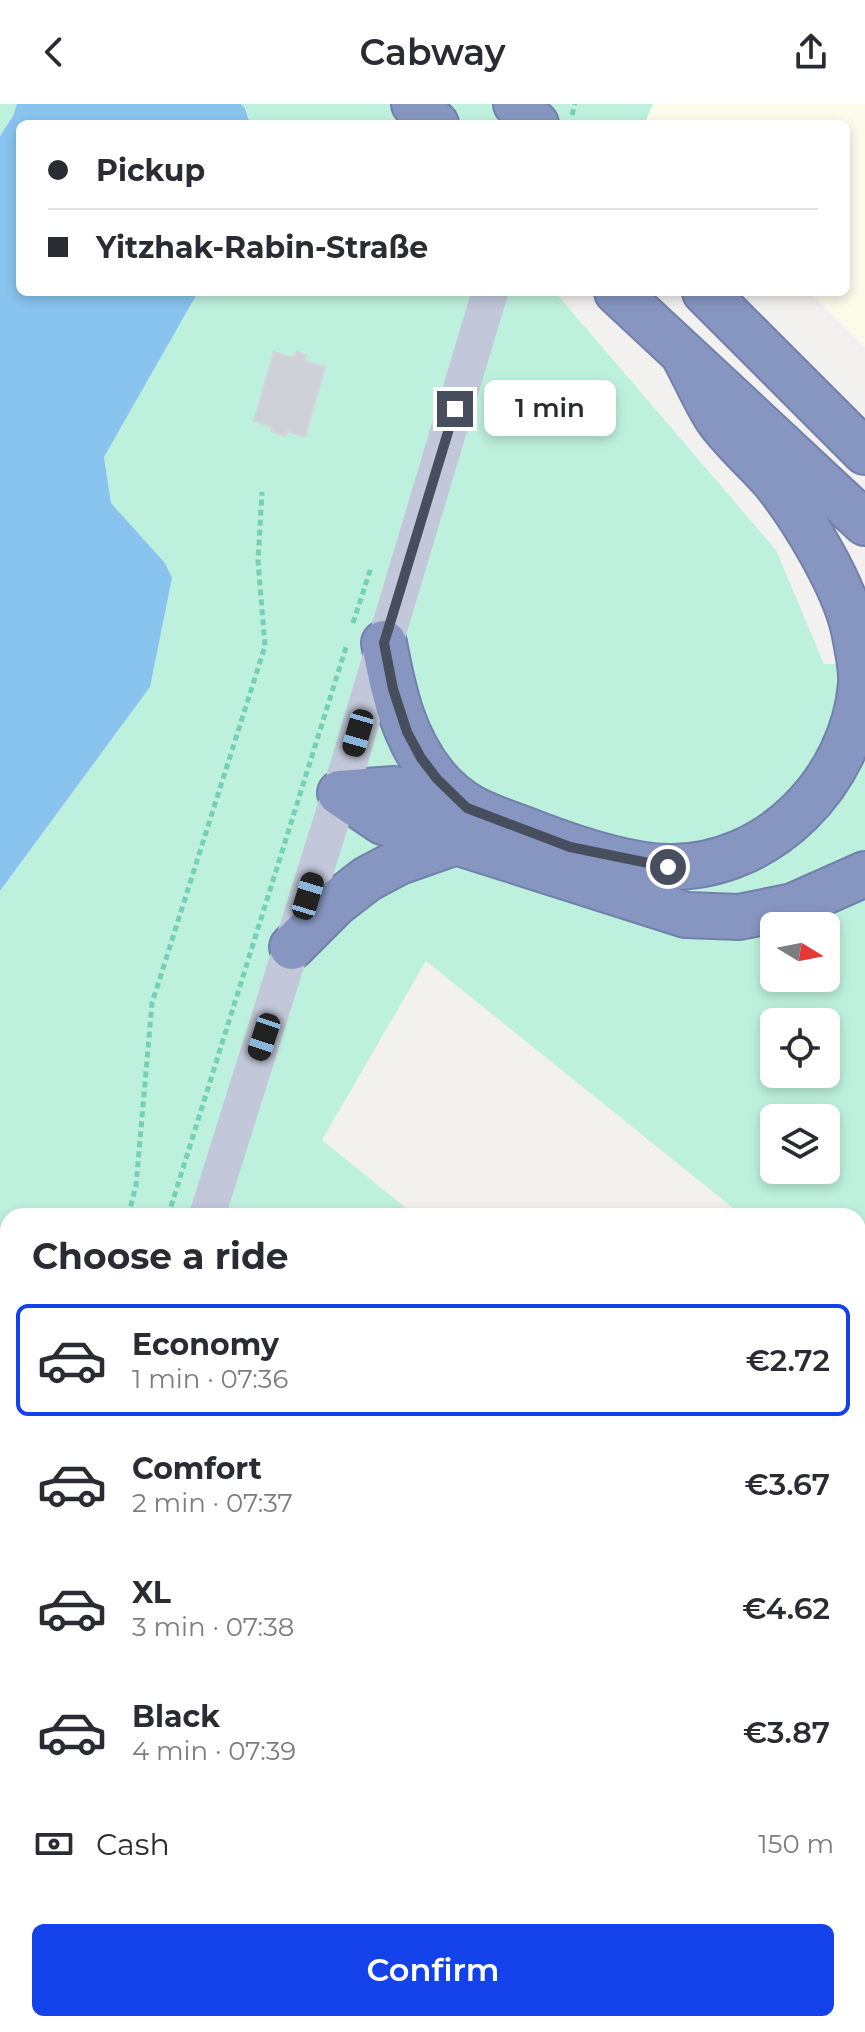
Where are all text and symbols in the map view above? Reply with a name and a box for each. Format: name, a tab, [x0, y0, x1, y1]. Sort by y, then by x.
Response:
icon: back	[32, 30, 76, 74]
text: Cabway	[359, 30, 506, 74]
icon: share	[789, 30, 833, 74]
text: Pickup	[96, 152, 205, 189]
text: Yitzhak-Rabin-Straße	[96, 229, 428, 266]
callout: 1 min	[483, 381, 615, 437]
route end	[437, 391, 473, 427]
text: 1 min	[515, 392, 585, 424]
car	[340, 707, 376, 759]
route start	[650, 849, 686, 885]
car	[290, 870, 326, 922]
north arrow	[760, 912, 840, 992]
map controls	[760, 912, 840, 1184]
button: locate	[760, 1008, 840, 1088]
car	[245, 1010, 283, 1064]
button: layers	[760, 1104, 840, 1184]
text: Choose a ride	[32, 1234, 289, 1278]
icon: car	[36, 1324, 108, 1396]
text: Economy	[132, 1326, 279, 1363]
text: €2.72	[746, 1342, 830, 1379]
text: 1 min · 07:36	[132, 1363, 288, 1395]
icon: car	[36, 1448, 108, 1520]
text: Comfort	[132, 1450, 262, 1487]
text: €3.67	[745, 1466, 830, 1503]
text: 2 min · 07:37	[132, 1487, 293, 1519]
icon: car	[36, 1572, 108, 1644]
text: XL	[132, 1574, 171, 1611]
text: €4.62	[742, 1590, 830, 1627]
text: 3 min · 07:38	[132, 1611, 294, 1643]
icon: car	[36, 1696, 108, 1768]
text: Black	[132, 1698, 220, 1735]
text: €3.87	[743, 1714, 830, 1751]
text: 4 min · 07:39	[132, 1735, 296, 1767]
icon: cash	[32, 1822, 76, 1866]
text: Cash	[96, 1826, 170, 1863]
text: 150 m	[758, 1828, 834, 1860]
button: Confirm	[32, 1924, 834, 2016]

